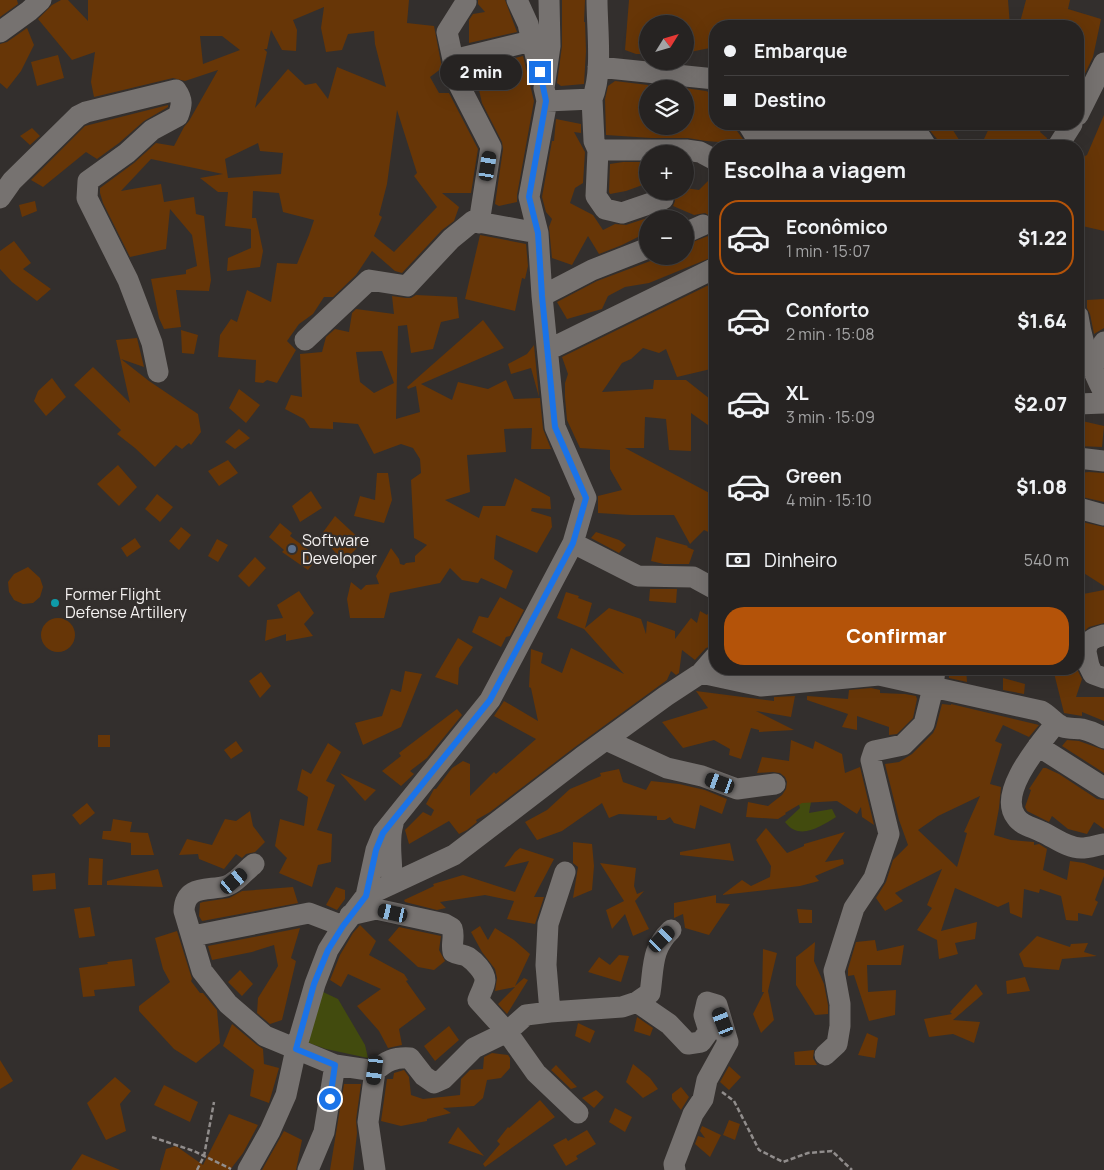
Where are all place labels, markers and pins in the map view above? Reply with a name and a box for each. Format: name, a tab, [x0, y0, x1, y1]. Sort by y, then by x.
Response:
place label: Software Developer	[302, 529, 377, 569]
marker: Software Developer	[286, 543, 298, 555]
place label: Former Flight Defense Artillery	[65, 583, 188, 623]
marker: Former Flight Defense Artillery	[49, 597, 61, 609]

